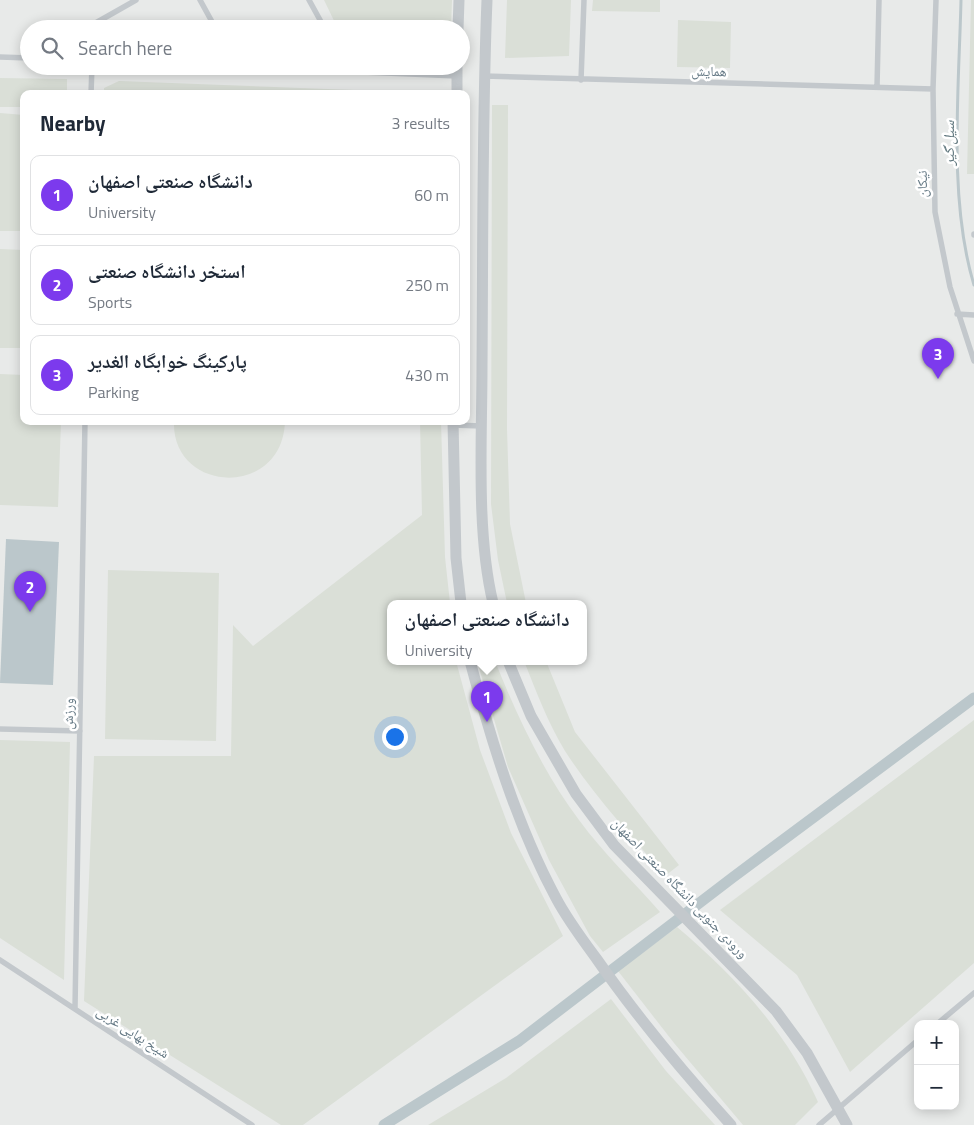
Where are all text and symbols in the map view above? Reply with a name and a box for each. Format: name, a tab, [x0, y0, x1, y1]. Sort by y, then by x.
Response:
search box	[20, 20, 470, 75]
text: Search here	[78, 33, 172, 62]
icon: search	[38, 34, 66, 62]
street label: همایش	[691, 60, 727, 81]
text: Nearby	[40, 107, 105, 139]
text: 3 results	[391, 111, 450, 135]
water label: سیل گیر	[937, 120, 960, 167]
text: دانشگاه صنعتی اصفهان	[88, 166, 253, 195]
street label: نیکان	[911, 170, 932, 198]
text: 1	[53, 183, 61, 207]
text: 60 m	[414, 183, 449, 207]
text: University	[88, 200, 156, 224]
text: استخر دانشگاه صنعتی	[88, 256, 246, 285]
text: 2	[53, 273, 61, 297]
text: 250 m	[405, 273, 449, 297]
text: Sports	[88, 290, 132, 314]
pin: 3	[922, 338, 954, 379]
text: پارکینگ خوابگاه الغدیر	[88, 346, 247, 375]
text: 3	[53, 363, 61, 387]
text: 430 m	[405, 363, 449, 387]
text: Parking	[88, 380, 139, 404]
pin: 2	[14, 571, 46, 612]
popup	[387, 600, 587, 665]
text: دانشگاه صنعتی اصفهان	[405, 604, 569, 633]
text: University	[405, 638, 472, 662]
pin: 1	[471, 681, 503, 722]
street label: ورزش	[57, 698, 78, 730]
your location	[382, 724, 408, 750]
street label: ورودی جنوبی دانشگاه صنعتی اصفهان	[607, 813, 753, 963]
street label: شیخ بهایی غربی	[93, 1000, 174, 1063]
map controls	[914, 1020, 959, 1110]
button: +	[914, 1020, 959, 1065]
button: −	[914, 1065, 959, 1110]

